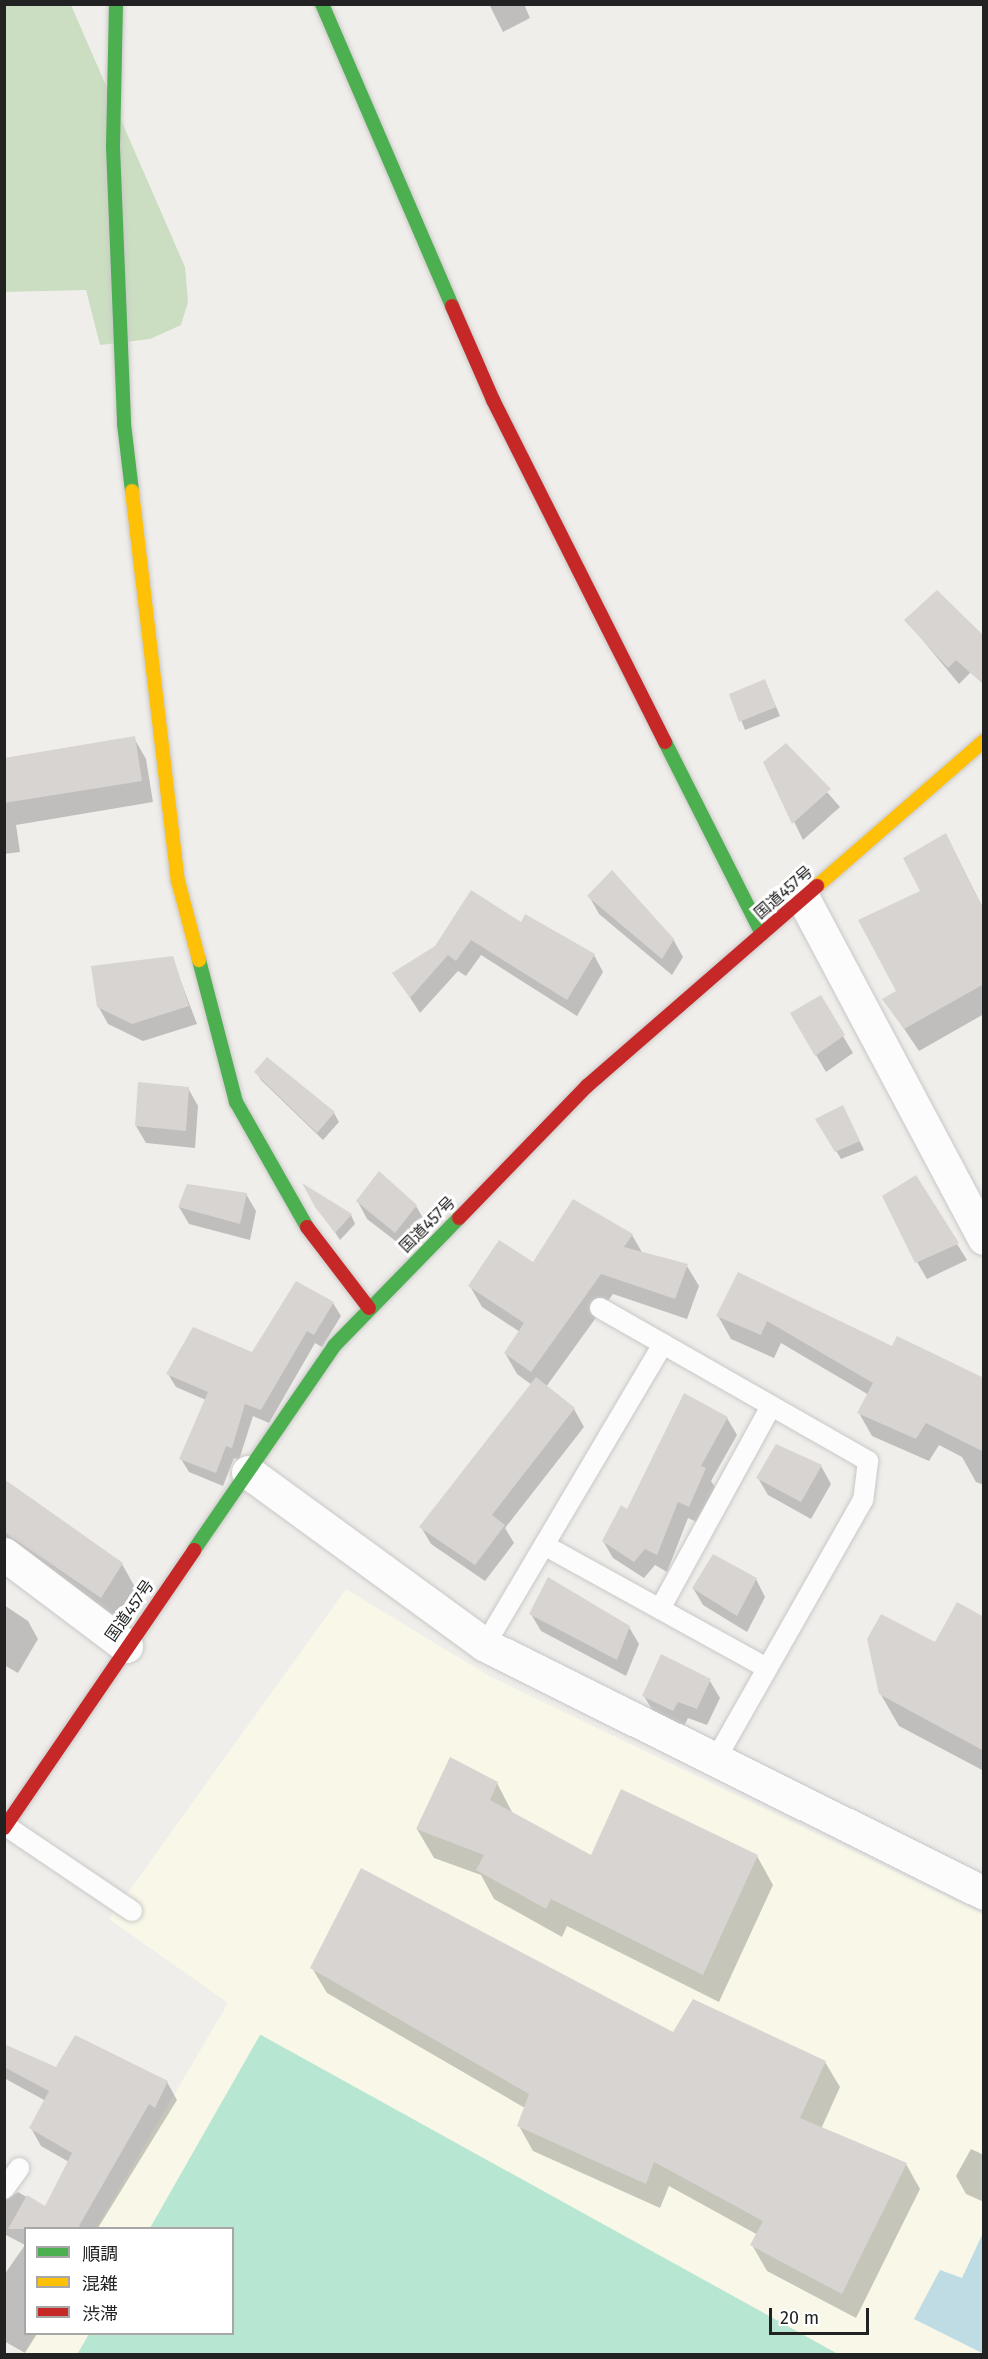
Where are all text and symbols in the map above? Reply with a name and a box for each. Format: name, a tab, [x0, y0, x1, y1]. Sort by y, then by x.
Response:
street label: 国道457号	[751, 862, 817, 924]
street label: 国道457号	[396, 1193, 460, 1257]
street label: 国道457号	[102, 1576, 158, 1646]
legend	[24, 2227, 234, 2335]
text: 順調	[82, 2243, 118, 2265]
text: 混雑	[82, 2273, 118, 2295]
scale bar	[772, 2296, 872, 2334]
text: 渋滞	[82, 2303, 118, 2325]
text: 20 m	[780, 2307, 819, 2329]

